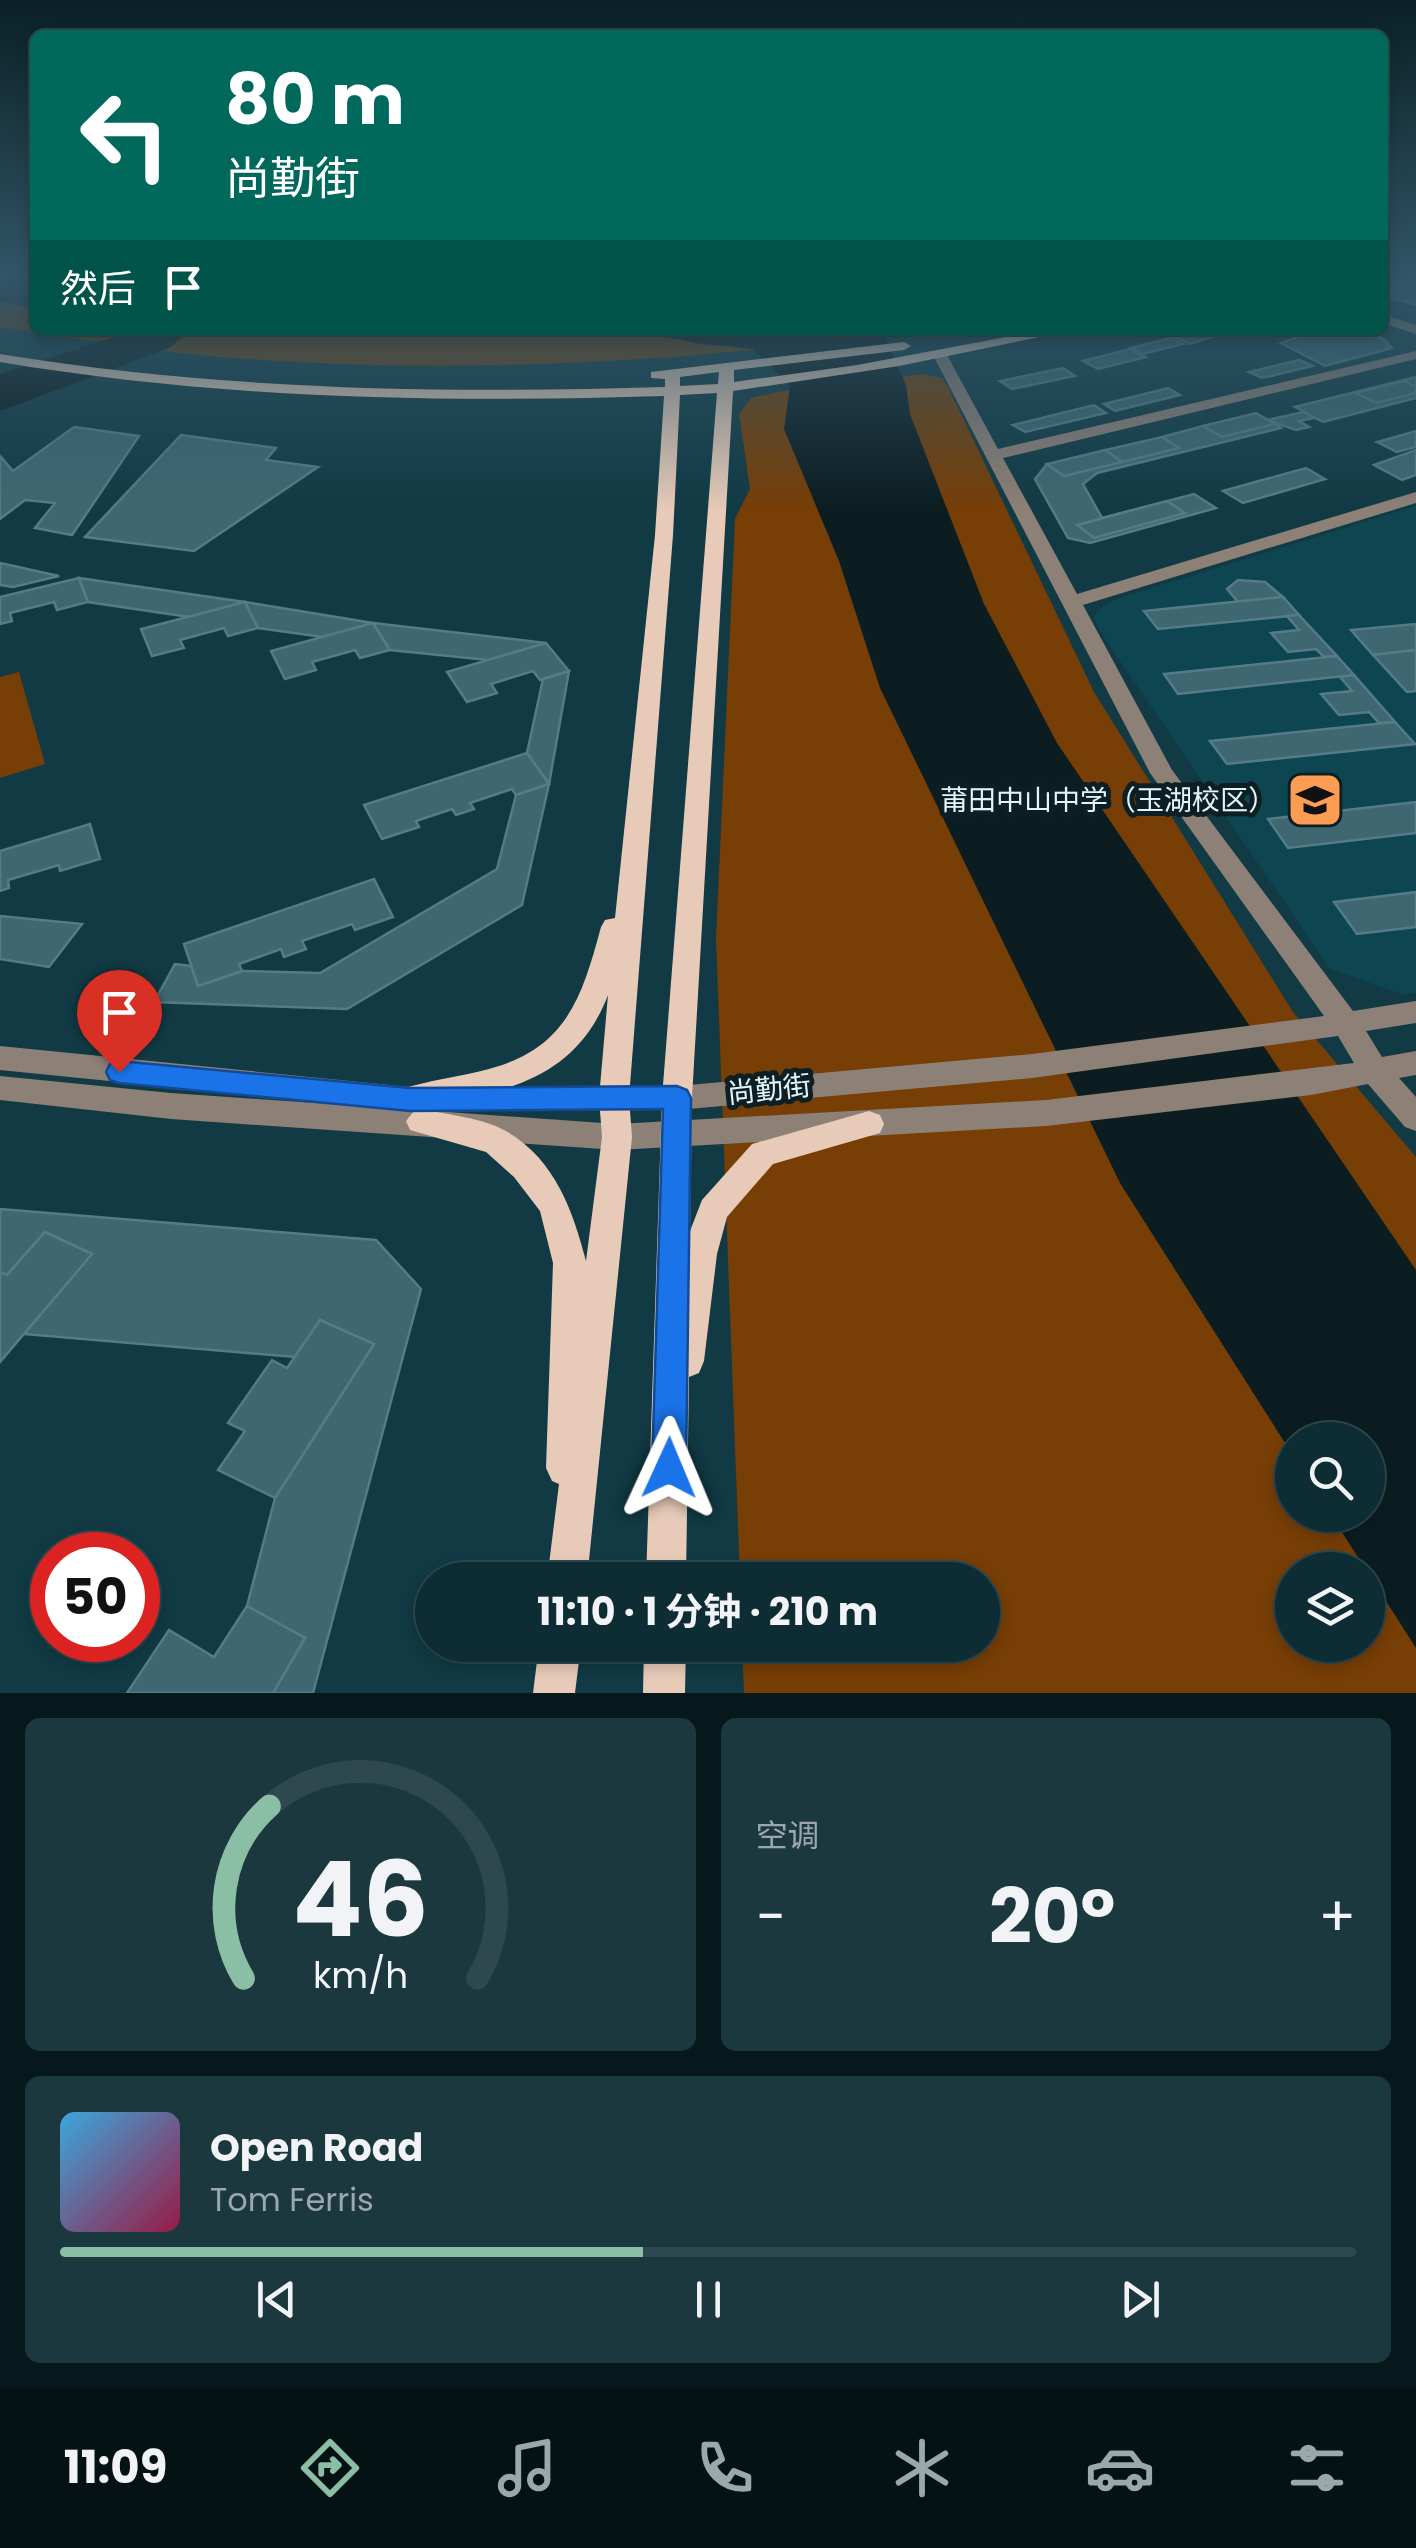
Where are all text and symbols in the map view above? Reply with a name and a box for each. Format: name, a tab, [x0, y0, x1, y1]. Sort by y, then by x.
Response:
text: 80 m	[225, 50, 405, 149]
icon: left	[60, 70, 190, 200]
text: 尚勤街	[225, 147, 360, 210]
icon: arrive	[156, 260, 211, 315]
text: 然后	[60, 262, 136, 315]
school or university icon: 莆田中山中学（玉湖校区）	[1285, 770, 1345, 830]
place label: 莆田中山中学（玉湖校区）	[940, 781, 1276, 820]
pin	[77, 970, 162, 1073]
icon: arrive	[92, 985, 147, 1040]
street label: 尚勤街	[725, 1066, 813, 1113]
position arrow	[617, 1416, 721, 1520]
map controls	[1275, 1422, 1385, 1662]
button: search	[1275, 1422, 1385, 1532]
speed limit sign: 50	[30, 1532, 160, 1662]
button: layers	[1275, 1552, 1385, 1662]
text: 11:10 · 1 分钟 · 210 m	[537, 1585, 878, 1638]
text: 空调	[756, 1813, 820, 1858]
text: 46	[292, 1827, 429, 1972]
text: 20°	[989, 1864, 1115, 1969]
text: −	[756, 1878, 786, 1955]
text: +	[1318, 1878, 1356, 1955]
text: km/h	[313, 1950, 408, 2001]
text: Open Road	[210, 2121, 423, 2174]
text: Tom Ferris	[210, 2177, 374, 2222]
icon: previous	[249, 2272, 304, 2327]
icon: pause	[681, 2272, 736, 2327]
icon: next	[1113, 2272, 1168, 2327]
icon: directions	[295, 2433, 365, 2503]
icon: music	[492, 2433, 562, 2503]
icon: phone	[690, 2433, 760, 2503]
icon: climate	[887, 2433, 957, 2503]
icon: car	[1085, 2433, 1155, 2503]
icon: filters	[1282, 2433, 1352, 2503]
text: 11:09	[64, 2436, 167, 2499]

